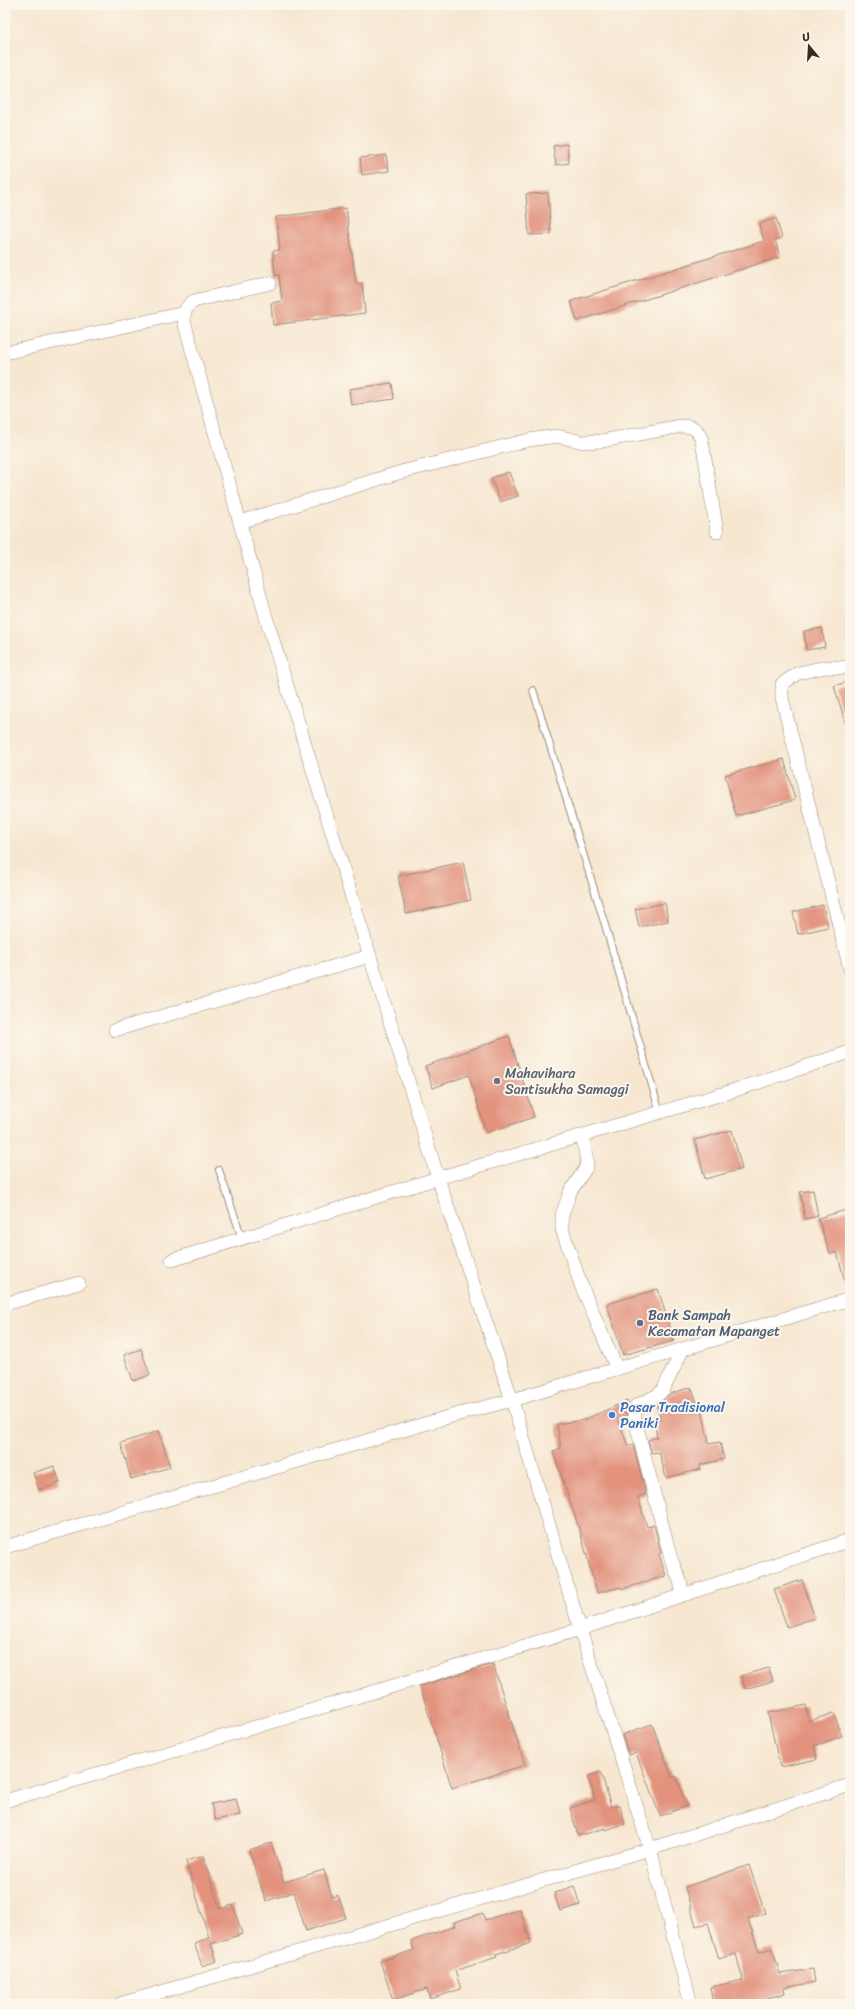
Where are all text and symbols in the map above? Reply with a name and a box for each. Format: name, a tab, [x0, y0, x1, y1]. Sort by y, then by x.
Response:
north arrow	[789, 26, 829, 66]
text: U	[800, 27, 813, 47]
place label: Mahavihara Santisukha Samaggi	[505, 1061, 630, 1102]
marker: Mahavihara Santisukha Samaggi	[492, 1076, 502, 1086]
place label: Bank Sampah Kecamatan Mapanget	[648, 1303, 780, 1344]
marker: Bank Sampah Kecamatan Mapanget	[635, 1318, 645, 1328]
place label: Pasar Tradisional Paniki	[620, 1395, 726, 1436]
marker: Pasar Tradisional Paniki	[607, 1410, 617, 1420]

